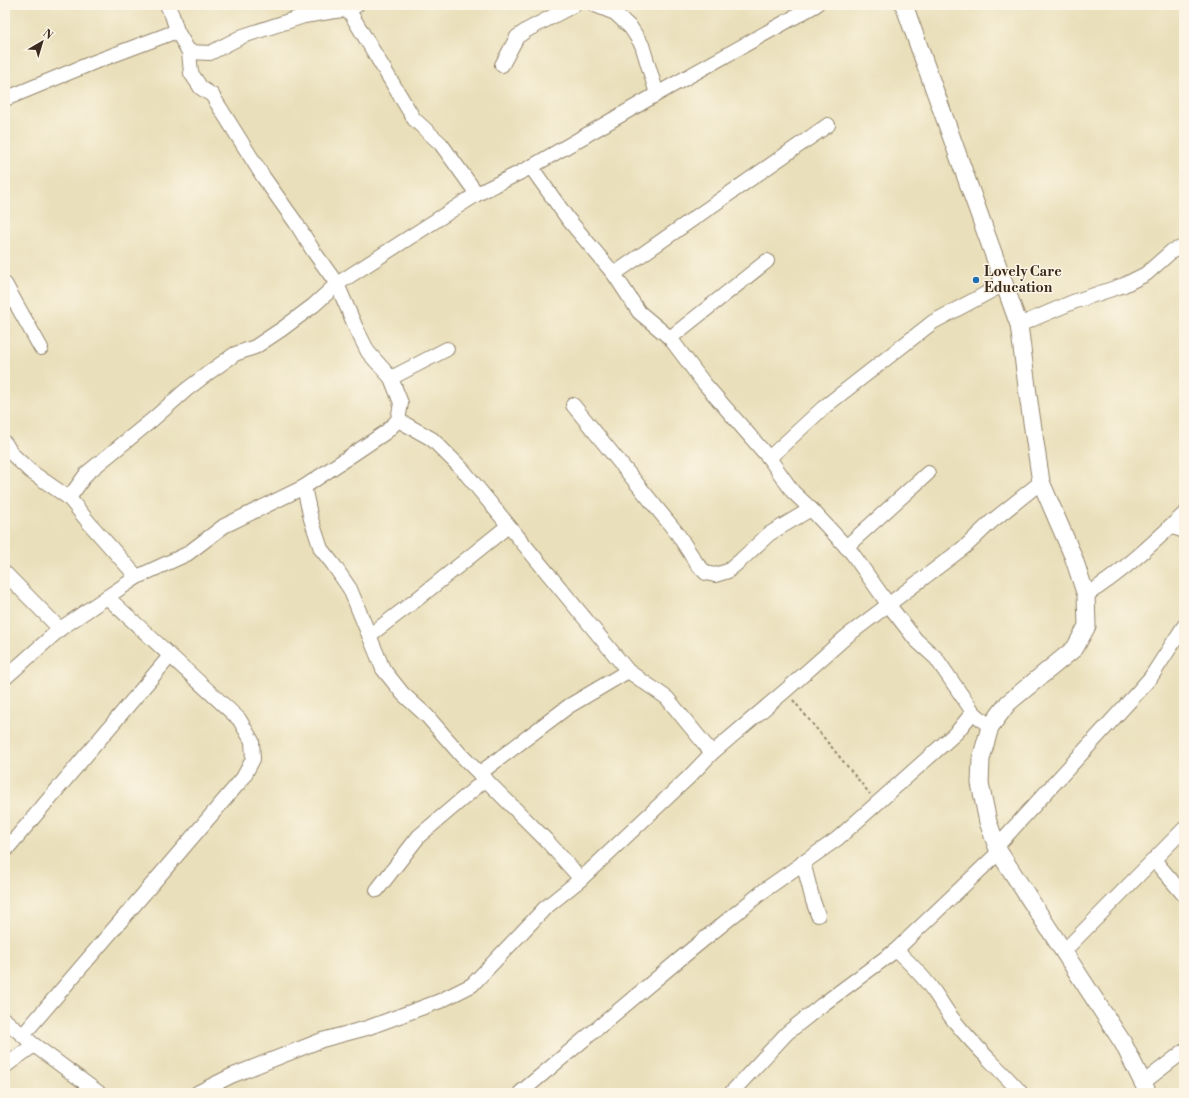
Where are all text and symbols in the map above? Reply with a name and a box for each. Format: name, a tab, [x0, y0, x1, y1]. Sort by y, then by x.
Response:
north arrow	[22, 22, 62, 62]
text: N	[40, 27, 56, 43]
place label: Lovely Care Education	[984, 263, 1062, 297]
marker: Lovely Care Education	[971, 275, 981, 285]

